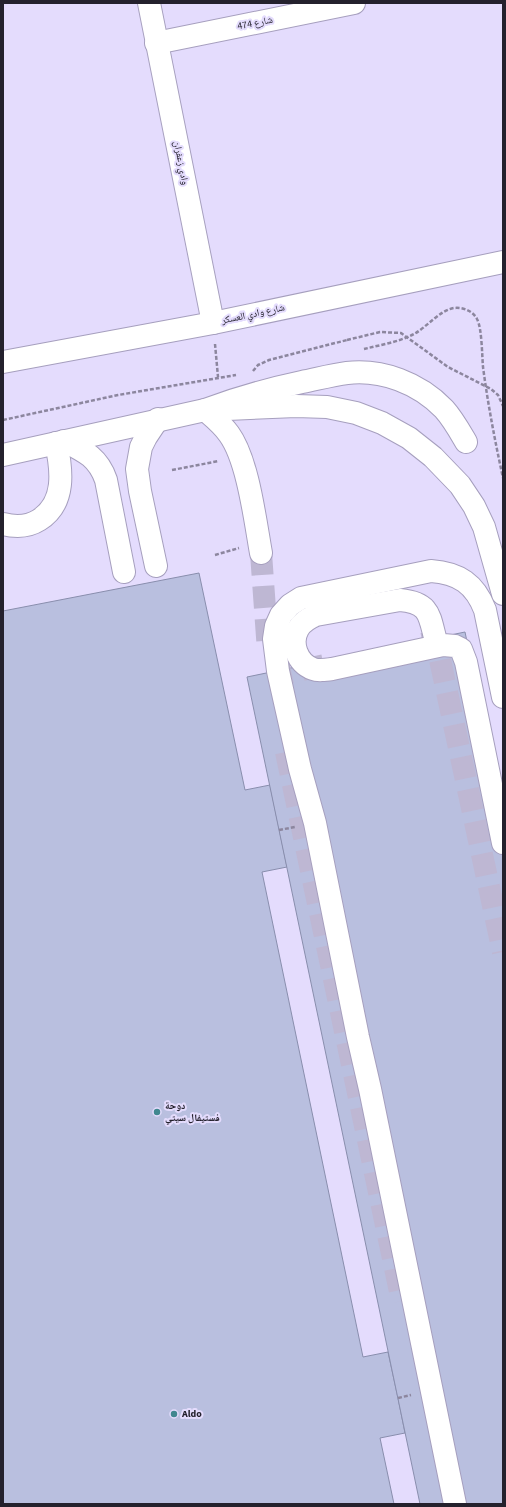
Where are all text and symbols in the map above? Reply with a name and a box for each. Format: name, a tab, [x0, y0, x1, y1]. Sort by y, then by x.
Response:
street label: شارع 474	[236, 13, 274, 33]
street label: وادي زعفران	[169, 140, 192, 187]
street label: شارع وادي العسكر	[219, 300, 286, 328]
place label: دوحة فستيفال سيتي	[165, 1099, 220, 1125]
marker: دوحة فستيفال سيتي	[152, 1107, 162, 1117]
place label: Aldo	[181, 1407, 202, 1421]
marker: Aldo	[169, 1409, 179, 1419]

